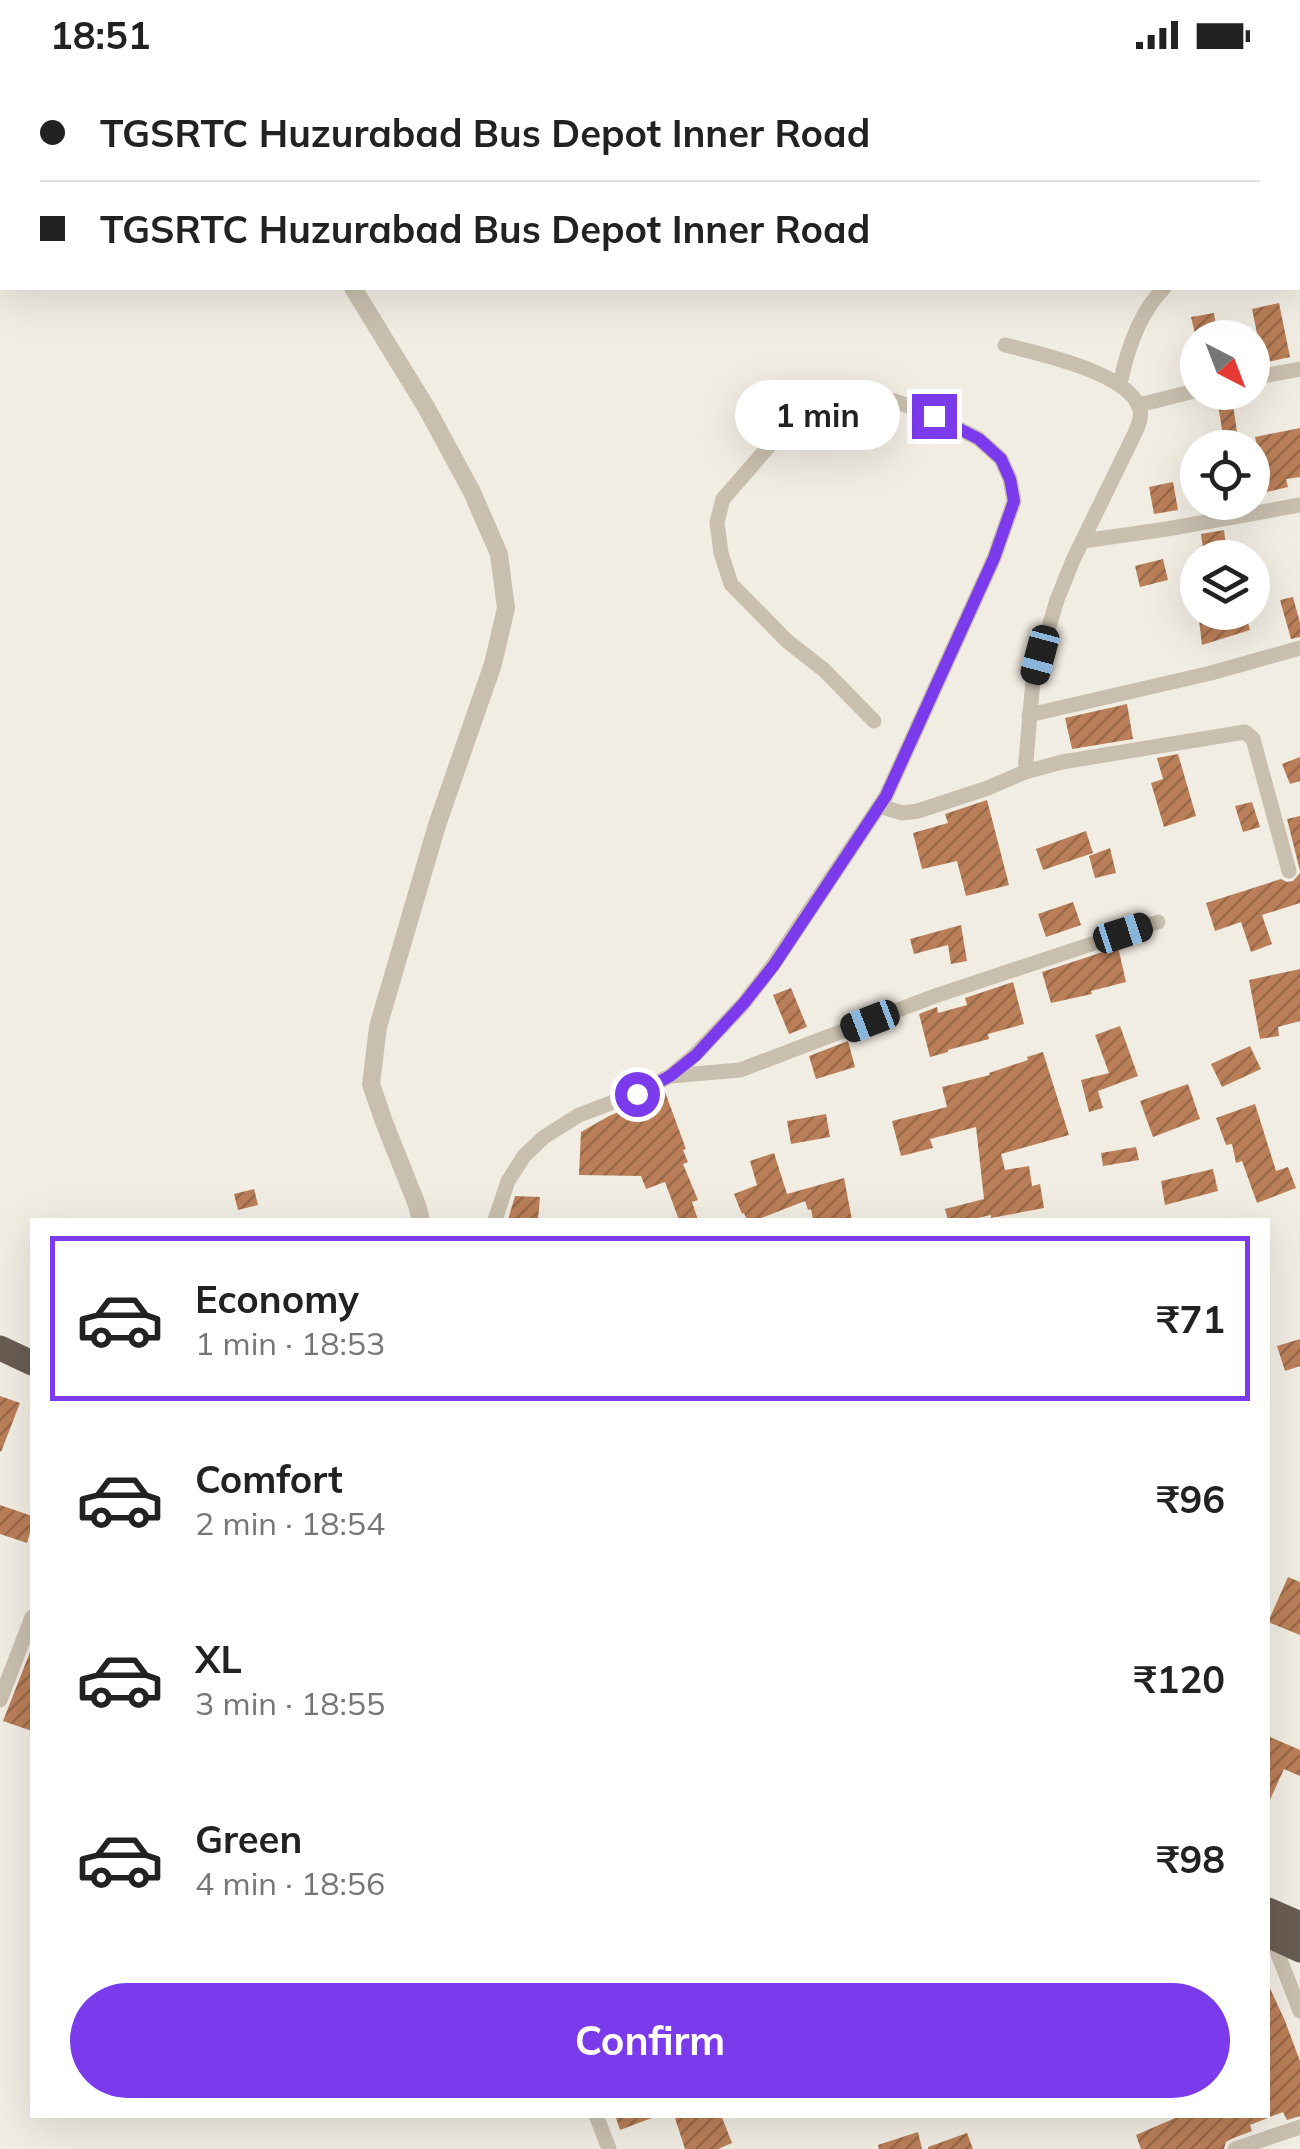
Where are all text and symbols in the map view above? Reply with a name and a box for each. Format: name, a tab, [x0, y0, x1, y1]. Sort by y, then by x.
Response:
text: 18:51	[50, 11, 151, 59]
text: TGSRTC Huzurabad Bus Depot Inner Road	[100, 109, 870, 157]
text: TGSRTC Huzurabad Bus Depot Inner Road	[100, 205, 870, 253]
north arrow	[1180, 320, 1270, 410]
map controls	[1180, 320, 1270, 630]
callout: 1 min	[734, 381, 899, 451]
route end	[912, 394, 957, 439]
text: 1 min	[775, 395, 860, 435]
button: locate	[1180, 430, 1270, 520]
button: layers	[1180, 540, 1270, 630]
car	[1018, 622, 1062, 688]
car	[1090, 909, 1156, 957]
car	[837, 996, 903, 1046]
route start	[615, 1072, 660, 1117]
icon: car	[75, 1274, 165, 1364]
text: Economy	[195, 1275, 359, 1323]
text: ₹71	[1157, 1295, 1225, 1343]
text: 1 min · 18:53	[195, 1323, 385, 1363]
icon: car	[75, 1454, 165, 1544]
text: Comfort	[195, 1455, 343, 1503]
text: ₹96	[1157, 1475, 1225, 1523]
text: 2 min · 18:54	[195, 1503, 385, 1543]
icon: car	[75, 1634, 165, 1724]
text: XL	[195, 1635, 242, 1683]
text: ₹120	[1134, 1655, 1225, 1703]
text: 3 min · 18:55	[195, 1683, 385, 1723]
icon: car	[75, 1814, 165, 1904]
text: Green	[195, 1815, 302, 1863]
text: ₹98	[1157, 1835, 1225, 1883]
text: 4 min · 18:56	[195, 1863, 385, 1903]
button: Confirm	[70, 1983, 1230, 2098]

